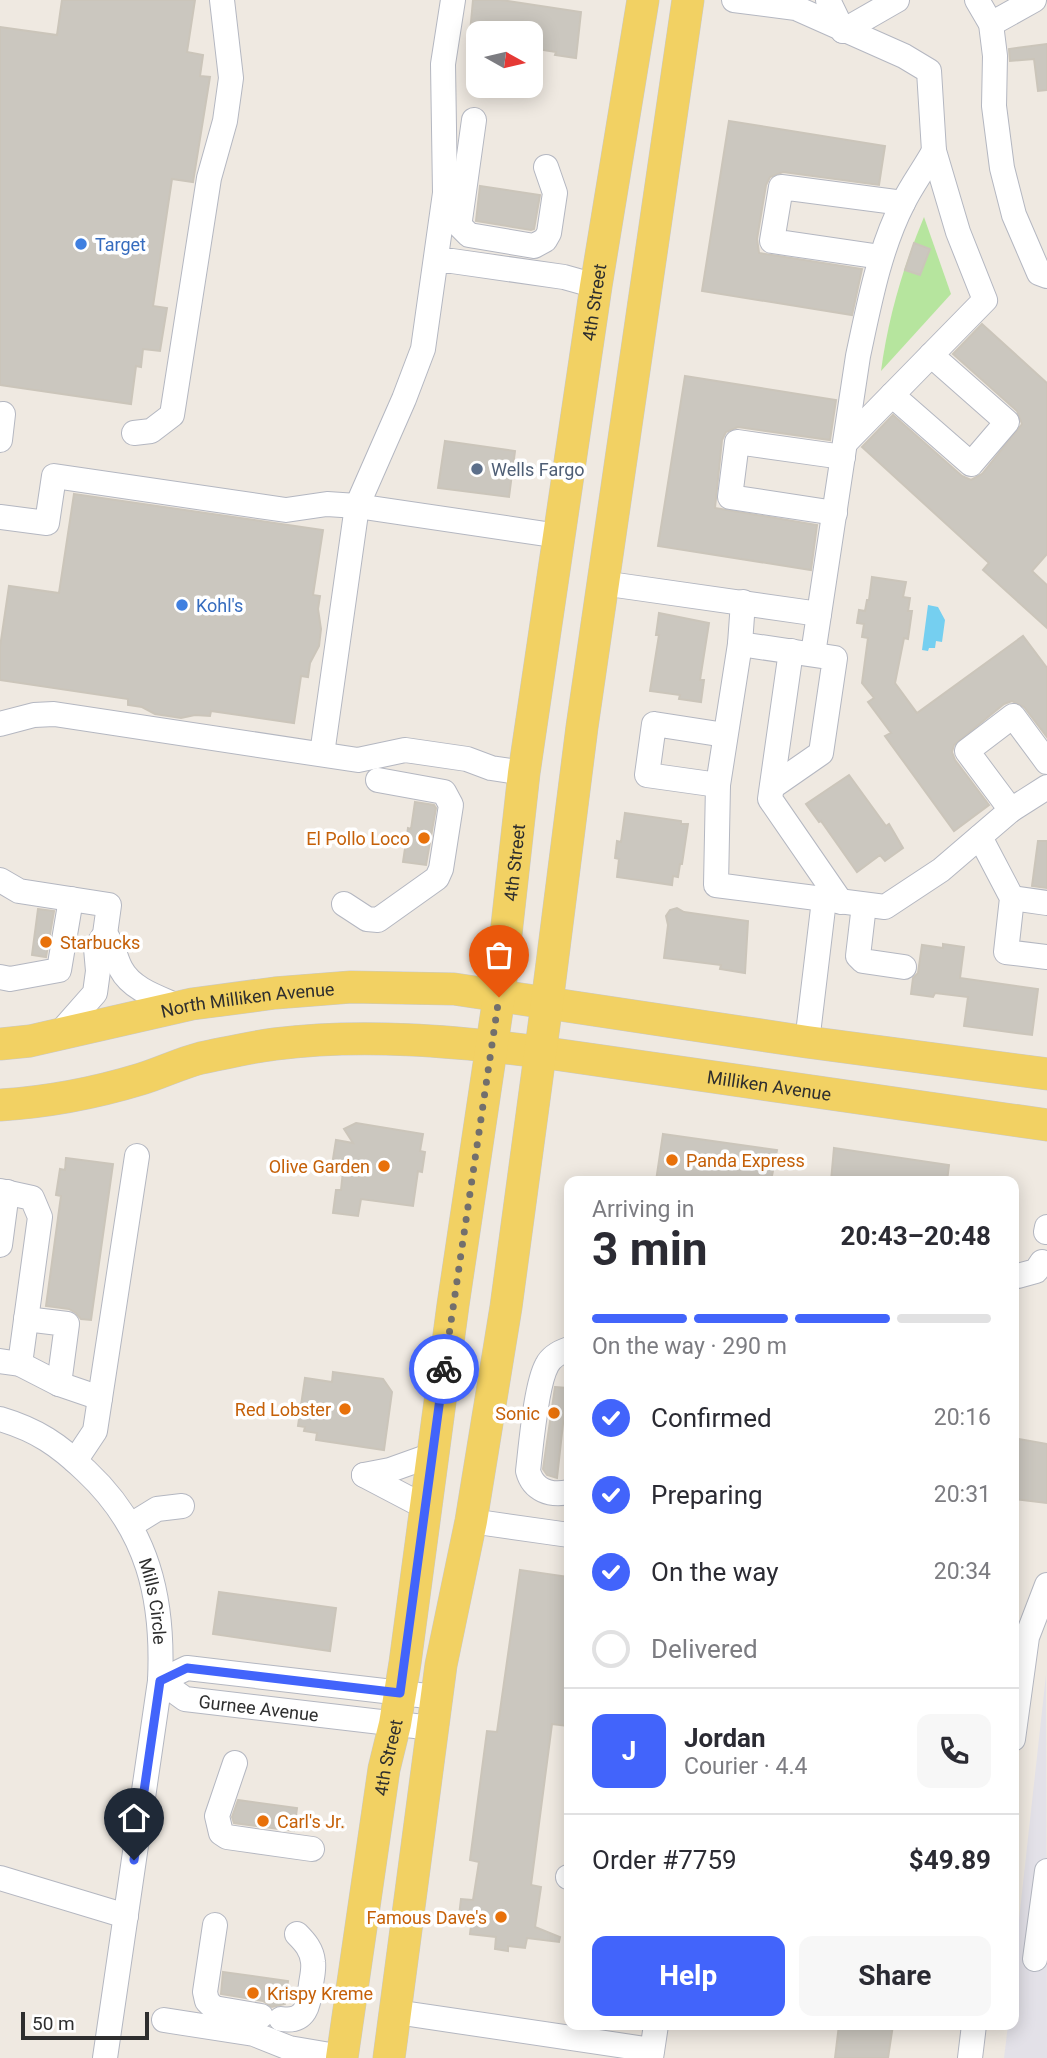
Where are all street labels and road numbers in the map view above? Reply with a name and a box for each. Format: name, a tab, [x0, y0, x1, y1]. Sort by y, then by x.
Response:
street label: 4th Street	[578, 262, 610, 342]
street label: 4th Street	[499, 823, 529, 903]
street label: North Milliken Avenue	[159, 978, 335, 1021]
street label: Milliken Avenue	[706, 1066, 833, 1104]
street label: Mills Circle	[135, 1555, 171, 1645]
street label: Gurnee Avenue	[198, 1690, 320, 1725]
street label: 4th Street	[370, 1718, 406, 1797]

